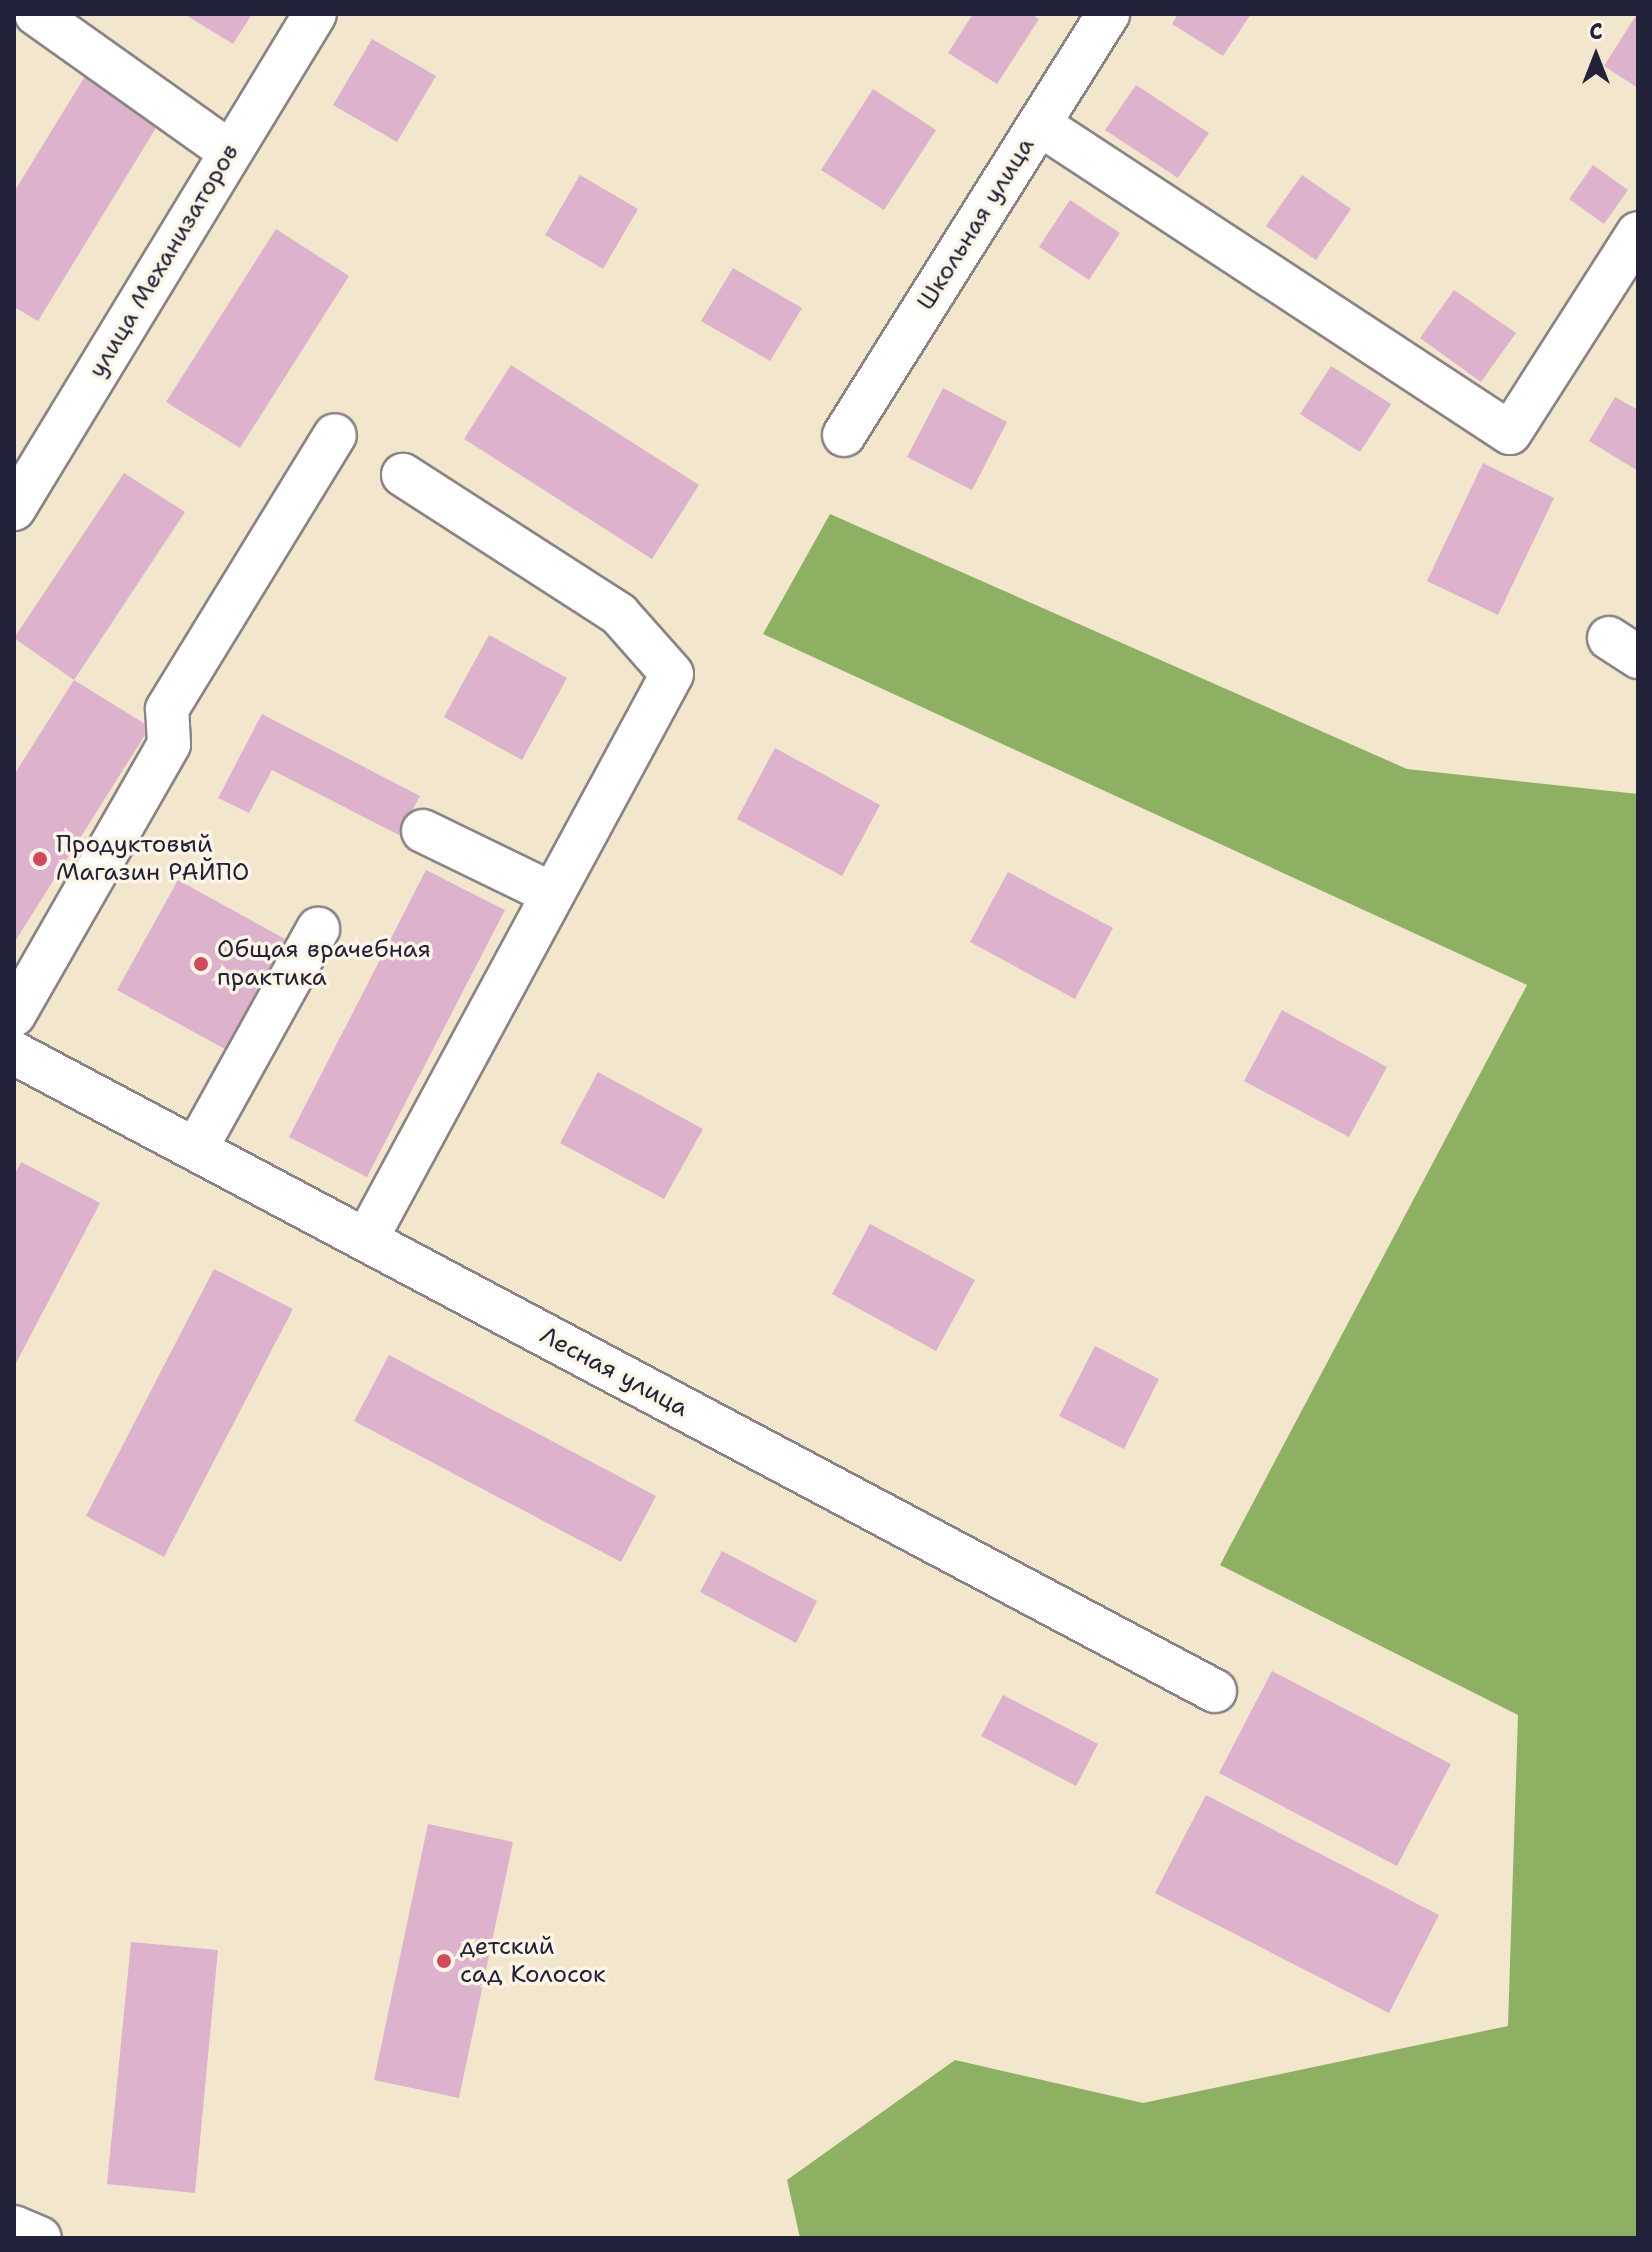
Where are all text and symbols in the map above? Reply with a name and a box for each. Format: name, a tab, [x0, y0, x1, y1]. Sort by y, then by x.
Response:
north arrow	[1556, 16, 1636, 96]
text: С	[1589, 17, 1603, 46]
street label: Школьная улица	[911, 133, 1041, 315]
street label: улица Механизаторов	[83, 139, 245, 383]
place label: Продуктовый Магазин РАЙПО	[56, 831, 249, 887]
marker: Продуктовый Магазин РАЙПО	[31, 850, 49, 868]
place label: Общая врачебная практика	[217, 936, 431, 992]
marker: Общая врачебная практика	[192, 955, 210, 973]
street label: Лесная улица	[535, 1321, 693, 1423]
place label: детский сад Колосок	[460, 1933, 606, 1989]
marker: детский сад Колосок	[435, 1952, 453, 1970]

